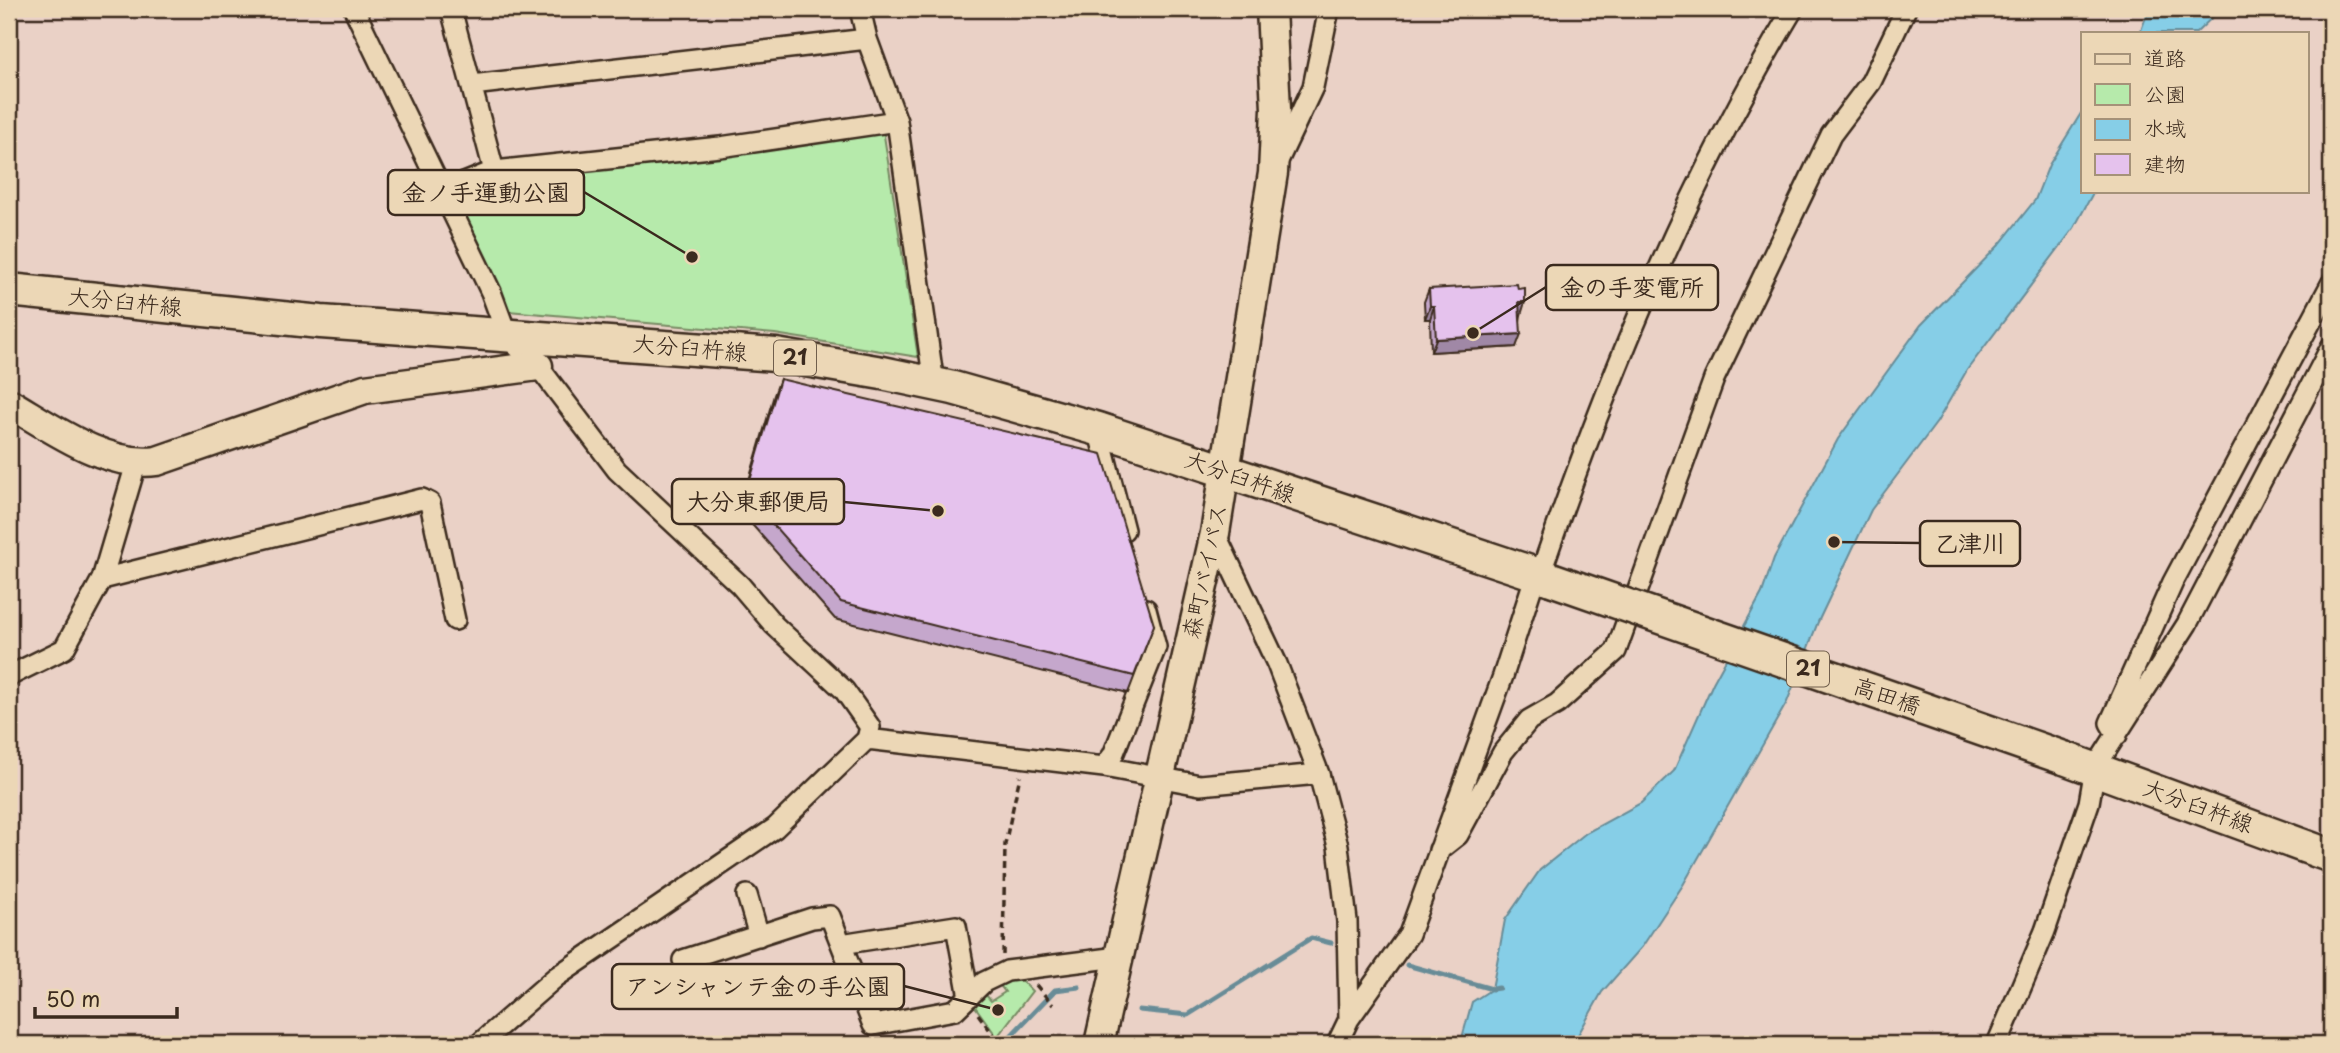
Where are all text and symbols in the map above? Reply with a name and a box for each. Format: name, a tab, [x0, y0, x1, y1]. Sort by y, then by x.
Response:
legend	[2081, 32, 2308, 192]
text: 道路	[2144, 41, 2186, 73]
text: 公園	[2144, 77, 2186, 109]
text: 水域	[2144, 111, 2186, 143]
text: 建物	[2144, 147, 2186, 179]
callout: 金ノ手運動公園	[388, 170, 584, 215]
text: 金ノ手運動公園	[402, 173, 570, 209]
callout: 金の手変電所	[1546, 265, 1718, 310]
text: 金の手変電所	[1560, 268, 1704, 304]
street label: 大分臼杵線	[66, 277, 184, 324]
street label: 大分臼杵線	[631, 324, 749, 369]
road number: 21	[774, 340, 816, 376]
street label: 大分臼杵線	[1180, 440, 1301, 511]
callout: 大分東郵便局	[672, 479, 844, 524]
text: 大分東郵便局	[686, 482, 830, 518]
street label: 森町バイパス	[1172, 500, 1235, 642]
callout: 乙津川	[1920, 521, 2020, 566]
text: 乙津川	[1934, 524, 2006, 560]
road number: 21	[1787, 652, 1829, 686]
street label: 高田橋	[1849, 667, 1926, 722]
street label: 大分臼杵線	[2138, 768, 2259, 841]
callout: アンシャンテ金の手公園	[612, 964, 904, 1009]
text: アンシャンテ金の手公園	[626, 967, 890, 1003]
scale bar	[35, 976, 177, 1020]
text: 50 m	[46, 982, 100, 1014]

